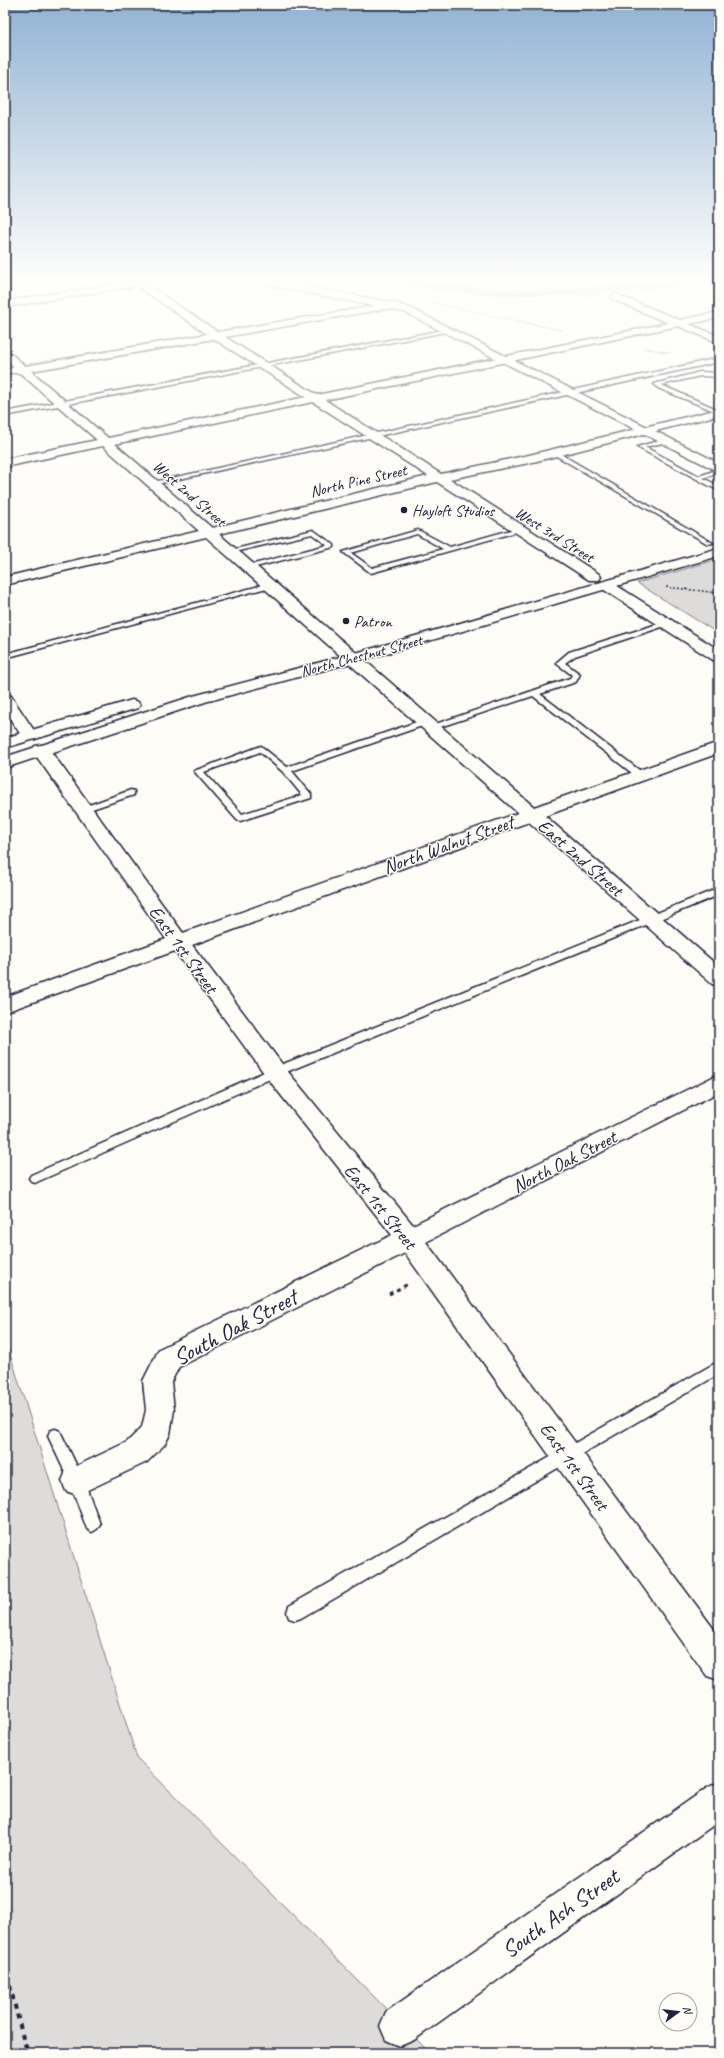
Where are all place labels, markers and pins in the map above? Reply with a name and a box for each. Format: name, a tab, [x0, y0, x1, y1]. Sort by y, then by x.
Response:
place label: Hayloft Studios	[412, 501, 496, 521]
marker: Hayloft Studios	[399, 505, 409, 515]
place label: Patron	[354, 612, 392, 632]
marker: Patron	[341, 616, 351, 626]

